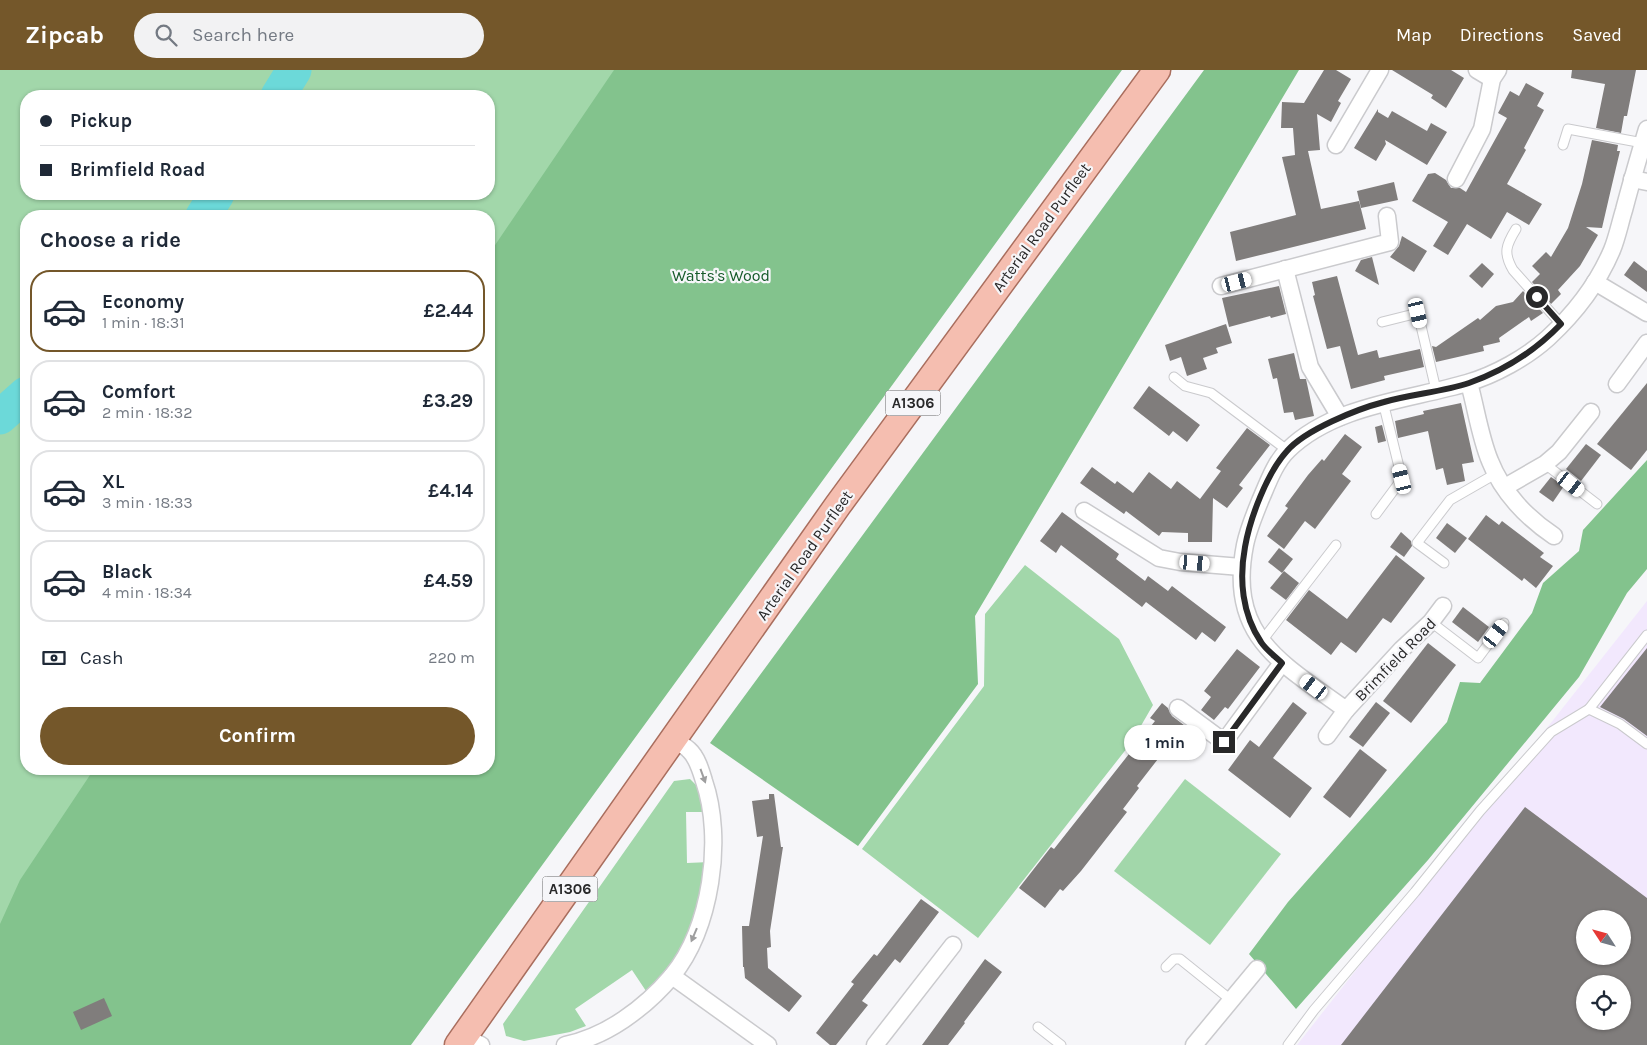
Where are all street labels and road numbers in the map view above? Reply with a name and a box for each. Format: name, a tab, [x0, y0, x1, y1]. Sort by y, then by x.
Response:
street label: Arterial Road Purfleet	[988, 159, 1094, 295]
road number: A1306	[886, 390, 940, 416]
street label: Arterial Road Purfleet	[752, 487, 856, 624]
street label: Brimfield Road	[1351, 614, 1440, 705]
road number: A1306	[542, 876, 598, 902]

